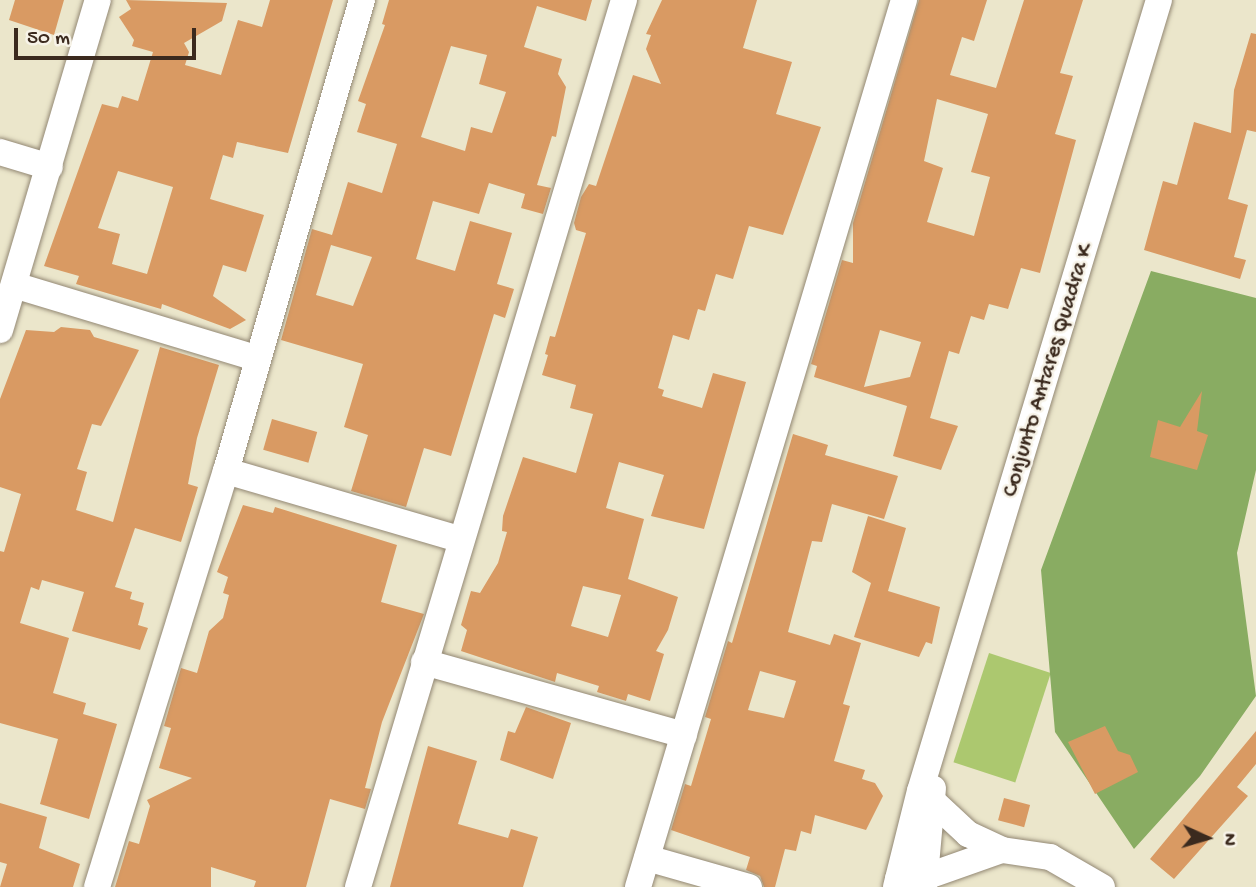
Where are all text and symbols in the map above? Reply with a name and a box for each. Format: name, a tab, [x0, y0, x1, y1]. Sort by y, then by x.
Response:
scale bar	[18, 14, 200, 58]
text: 50 m	[27, 27, 70, 52]
street label: Conjunto Antares Quadra K	[997, 241, 1101, 501]
north arrow	[1172, 803, 1242, 873]
text: N	[1217, 833, 1240, 846]

